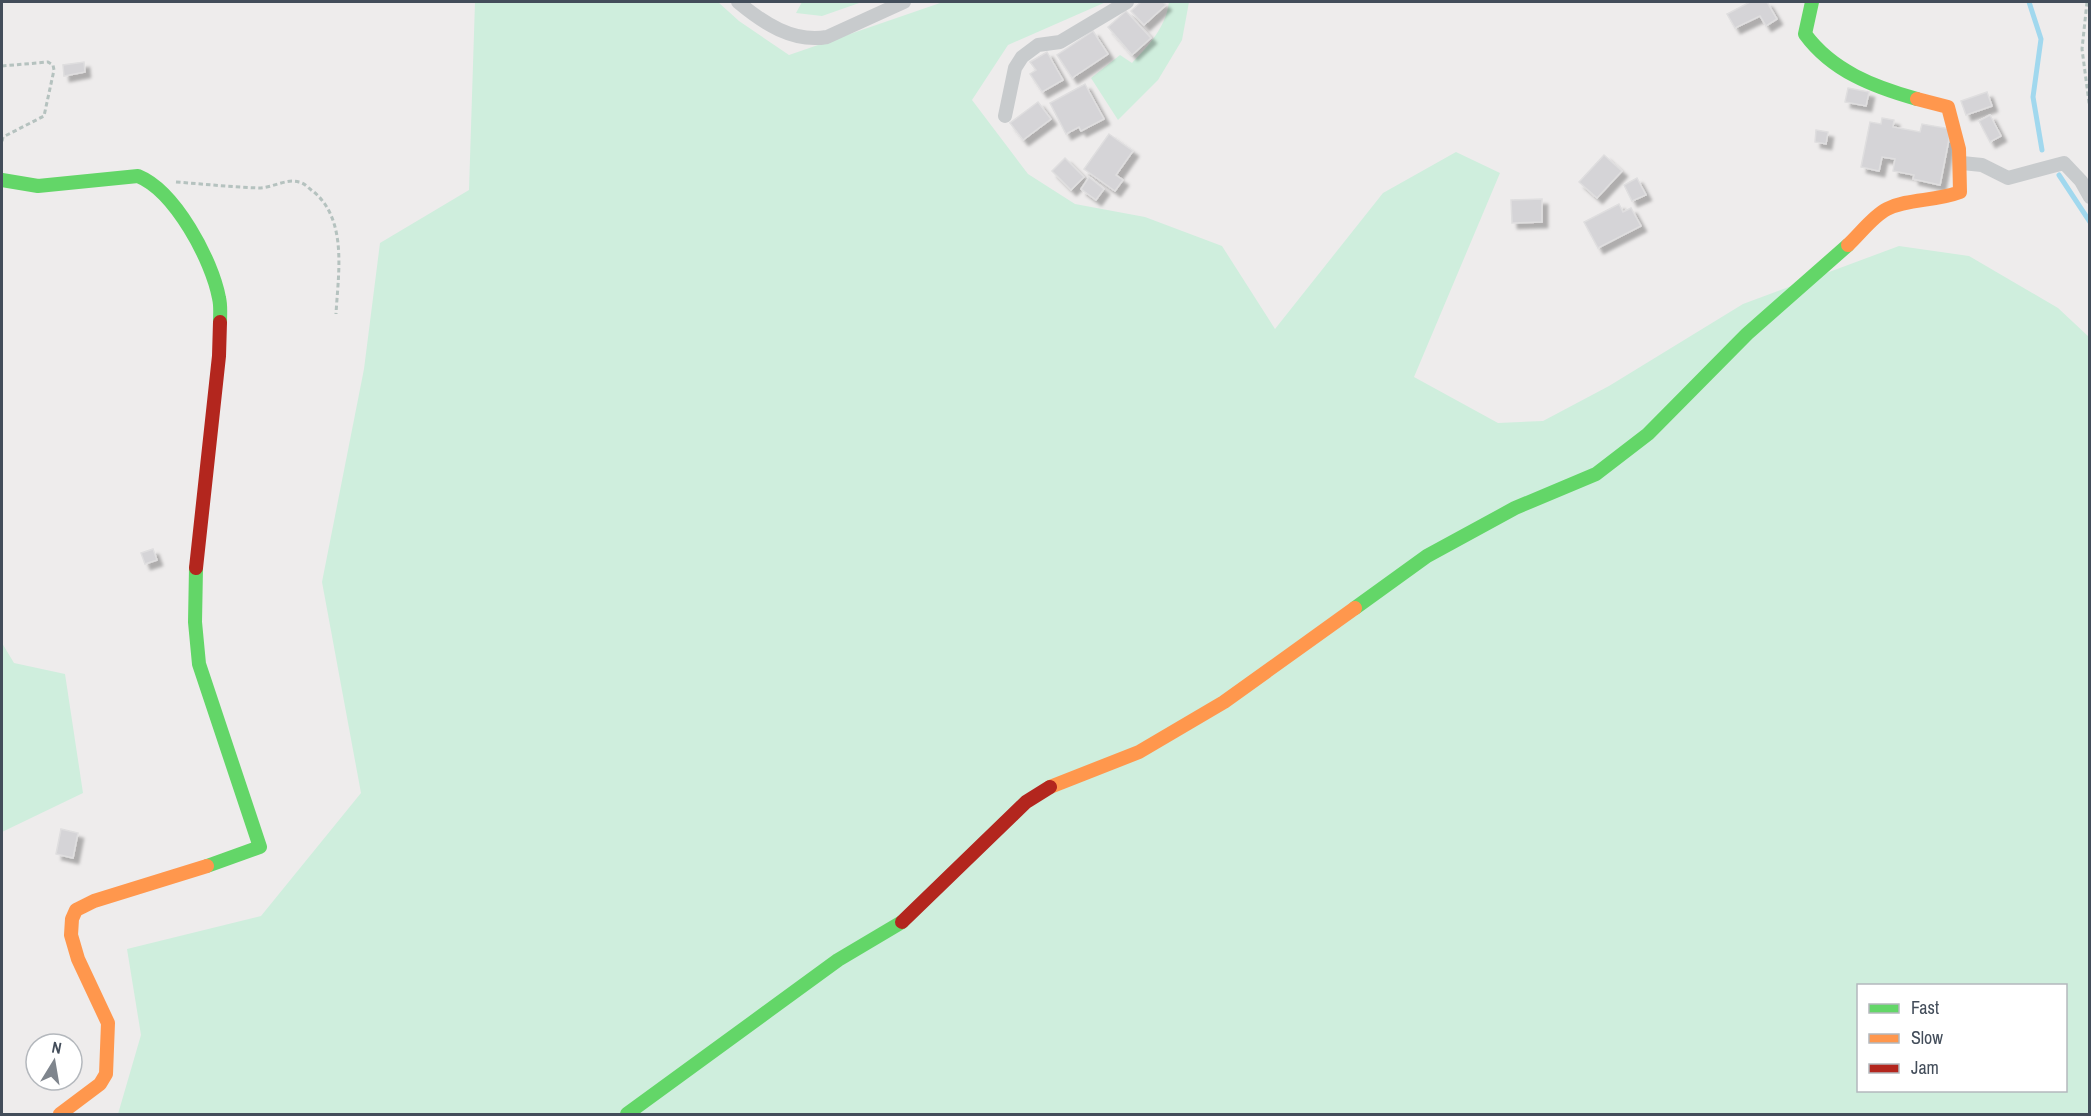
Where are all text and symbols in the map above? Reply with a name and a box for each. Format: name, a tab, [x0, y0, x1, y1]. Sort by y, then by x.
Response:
legend	[1857, 984, 2067, 1092]
text: Fast	[1911, 995, 1939, 1020]
text: Slow	[1911, 1025, 1943, 1050]
north arrow	[24, 1032, 84, 1092]
text: N	[50, 1036, 64, 1059]
text: Jam	[1911, 1055, 1939, 1080]

